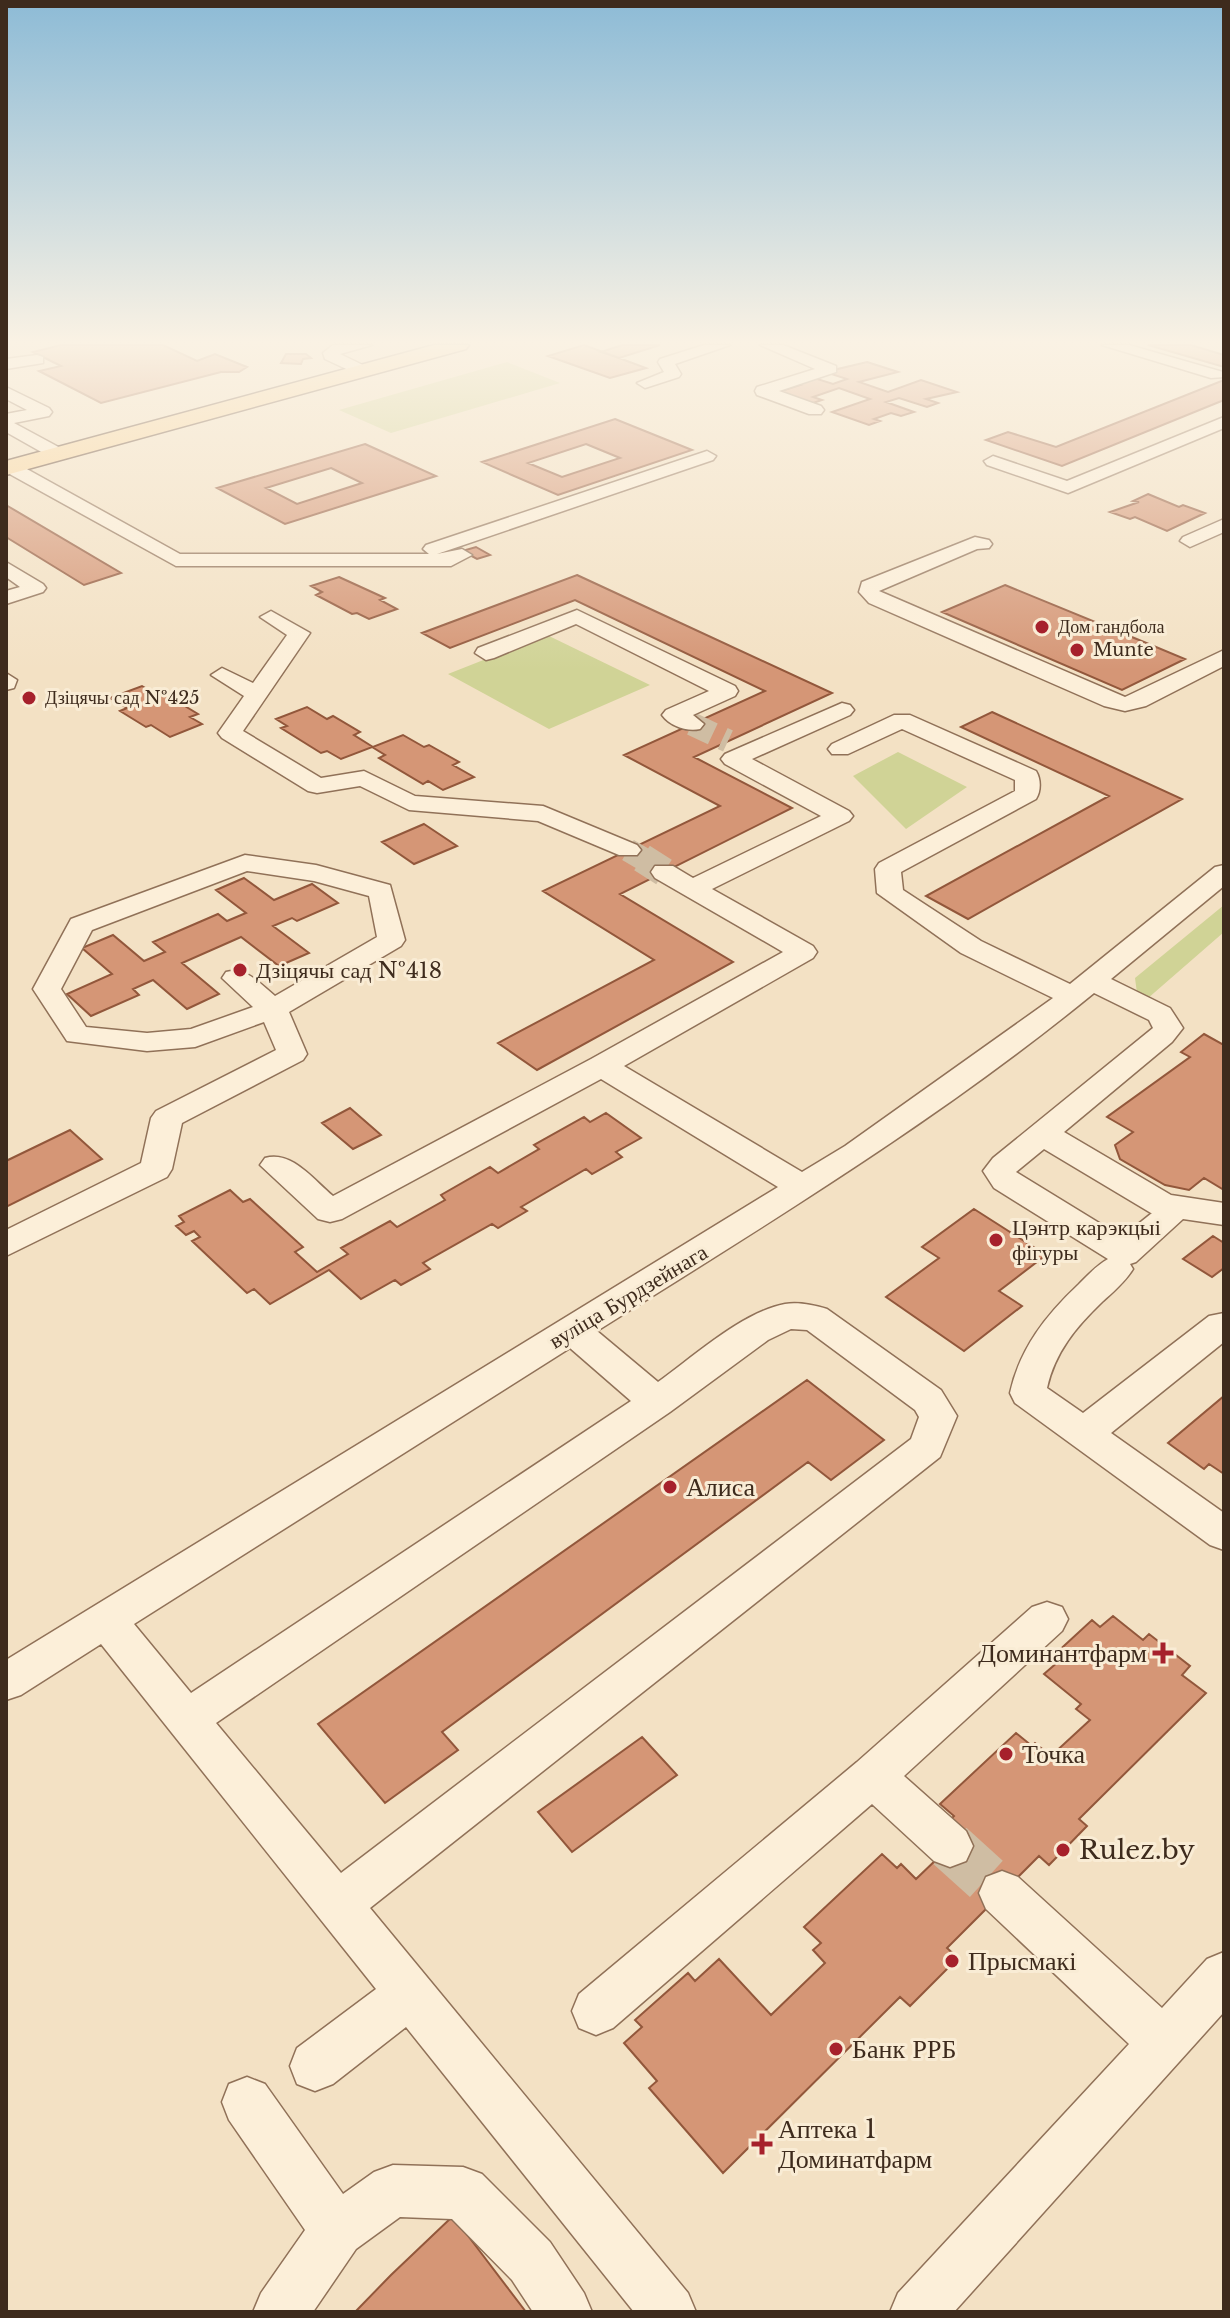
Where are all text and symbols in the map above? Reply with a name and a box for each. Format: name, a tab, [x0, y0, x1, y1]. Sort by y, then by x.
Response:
place label: Дом гандбола	[1058, 616, 1165, 638]
marker: Дом гандбола	[1033, 618, 1051, 636]
place label: Munte	[1093, 639, 1154, 661]
marker: Munte	[1068, 641, 1086, 659]
place label: Дзіцячы сад №425	[45, 687, 200, 709]
marker: Дзіцячы сад №425	[20, 689, 38, 707]
place label: Дзіцячы сад №418	[256, 957, 442, 984]
marker: Дзіцячы сад №418	[231, 961, 249, 979]
place label: Цэнтр карэкцыі фігуры	[1012, 1214, 1161, 1266]
marker: Цэнтр карэкцыі фігуры	[987, 1231, 1005, 1249]
street label: вуліца Бурдзейнага	[544, 1238, 713, 1354]
place label: Алиса	[686, 1471, 756, 1503]
marker: Алиса	[661, 1478, 679, 1496]
place label: Доминантфарм	[978, 1637, 1147, 1669]
marker: Доминантфарм	[1154, 1644, 1172, 1662]
place label: Точка	[1022, 1738, 1086, 1770]
marker: Точка	[997, 1745, 1015, 1763]
place label: Rulez.by	[1079, 1834, 1195, 1866]
marker: Rulez.by	[1054, 1841, 1072, 1859]
place label: Прысмакі	[968, 1945, 1076, 1977]
marker: Прысмакі	[943, 1952, 961, 1970]
place label: Банк РРБ	[852, 2033, 956, 2065]
marker: Банк РРБ	[827, 2040, 845, 2058]
place label: Аптека 1 Доминатфарм	[778, 2113, 932, 2175]
marker: Аптека 1 Доминатфарм	[753, 2135, 771, 2153]

